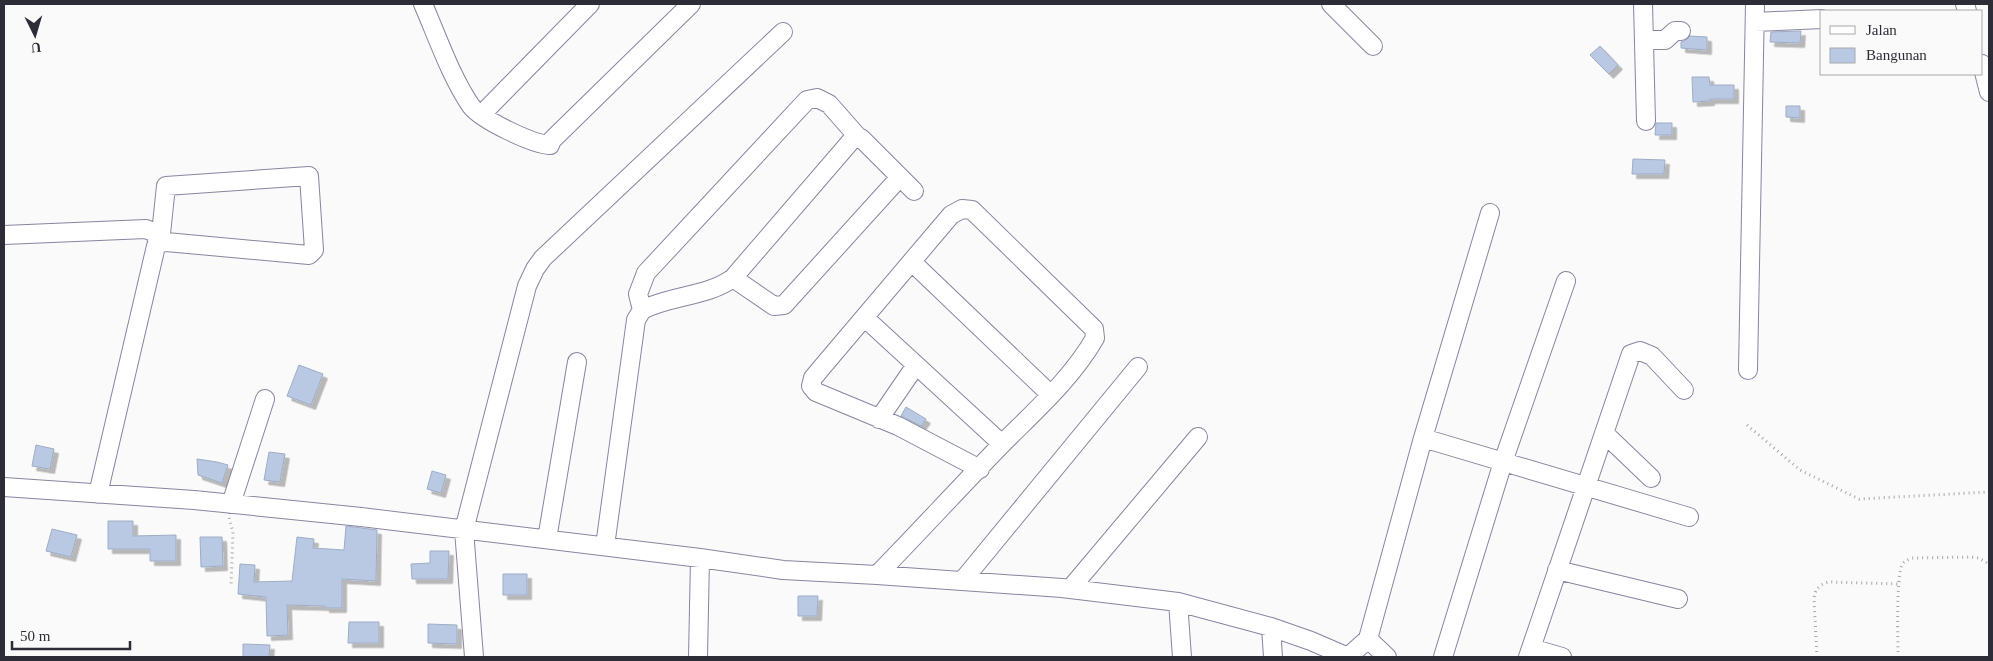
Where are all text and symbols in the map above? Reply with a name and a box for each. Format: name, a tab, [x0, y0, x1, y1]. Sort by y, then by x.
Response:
north arrow	[10, 10, 60, 60]
legend	[1820, 10, 1983, 75]
text: Jalan	[1866, 22, 1897, 38]
text: U	[30, 40, 42, 55]
text: Bangunan	[1866, 47, 1927, 63]
scale bar	[12, 618, 130, 650]
text: 50 m	[20, 628, 51, 644]

